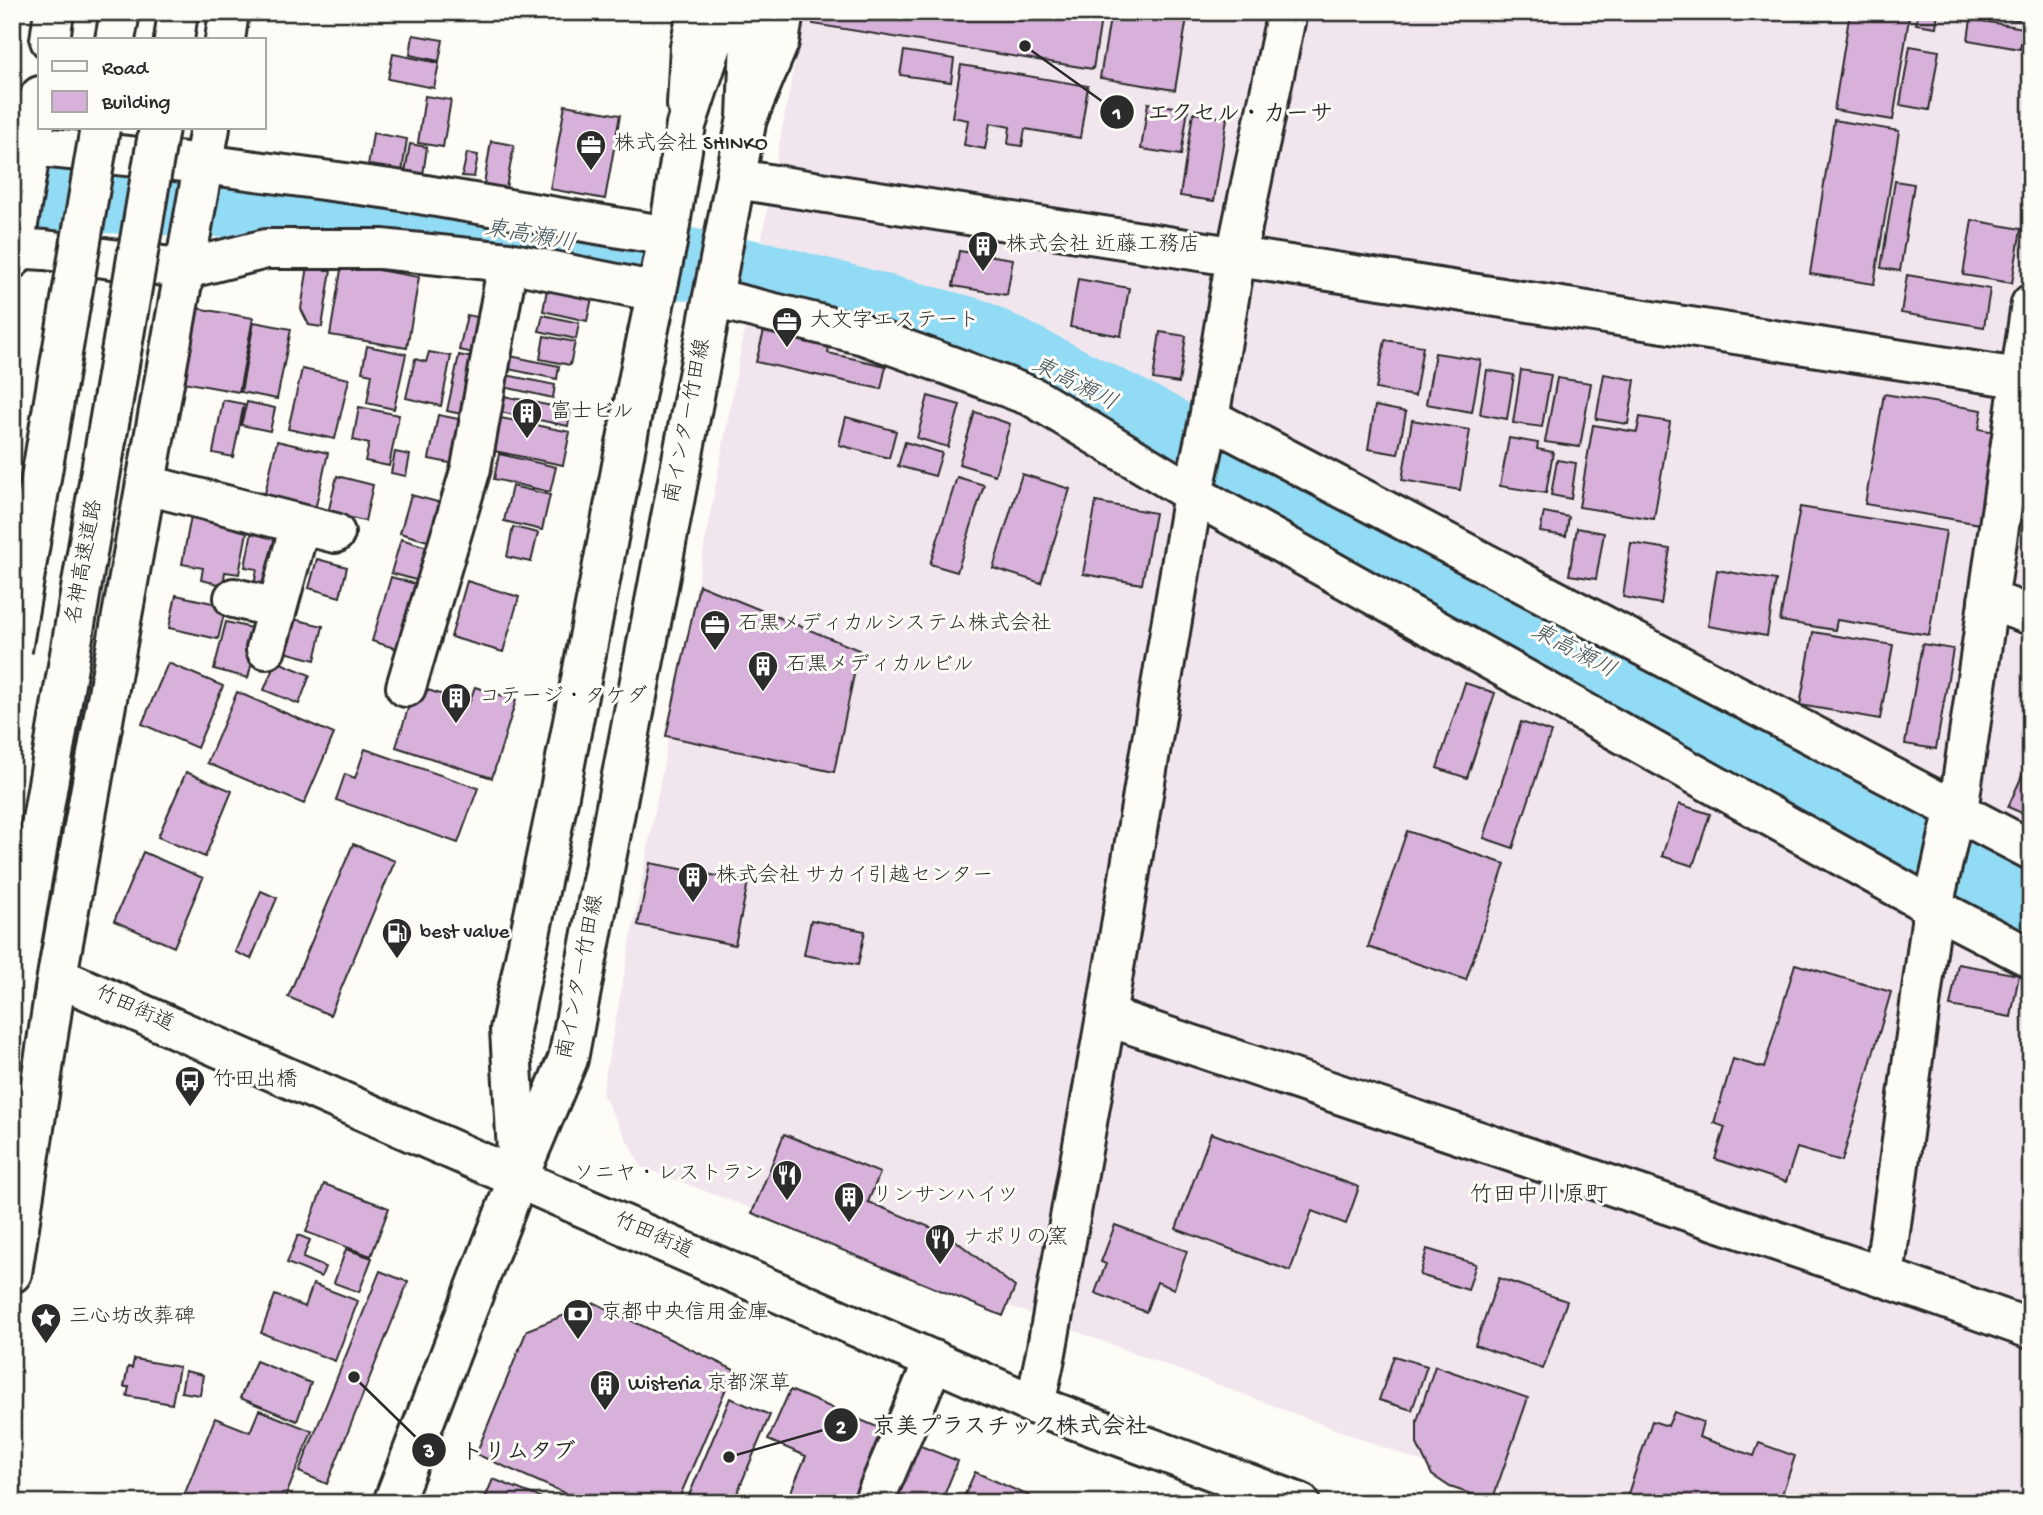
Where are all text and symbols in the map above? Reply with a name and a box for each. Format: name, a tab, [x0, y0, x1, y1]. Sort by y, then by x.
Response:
legend	[38, 38, 266, 130]
text: Road	[102, 58, 150, 83]
callout: エクセル・カーサ	[1099, 90, 1346, 134]
text: Building	[101, 92, 171, 117]
text: エクセル・カーサ	[1147, 102, 1333, 129]
text: 1	[1112, 103, 1121, 128]
office icon: 株式会社 SHINKO	[574, 128, 608, 172]
place label: 株式会社 SHINKO	[614, 131, 768, 158]
water label: 東高瀬川	[482, 215, 578, 258]
building icon: 株式会社 近藤工務店	[966, 229, 1000, 273]
place label: 株式会社 近藤工務店	[1006, 232, 1200, 259]
office icon: 大文字エステート	[770, 305, 804, 349]
place label: 大文字エステート	[810, 309, 979, 335]
street label: 南インター竹田線	[659, 336, 717, 505]
water label: 東高瀬川	[1027, 351, 1122, 418]
building icon: 富士ビル	[510, 396, 544, 440]
place label: 富士ビル	[550, 400, 634, 426]
street label: 名神高速道路	[61, 497, 109, 626]
office icon: 石黒メディカルシステム株式会社	[698, 608, 732, 652]
place label: 石黒メディカルシステム株式会社	[738, 611, 1052, 638]
water label: 東高瀬川	[1526, 618, 1620, 686]
building icon: 石黒メディカルビル	[746, 649, 780, 693]
place label: 石黒メディカルビル	[786, 653, 974, 679]
building icon: コテージ・タケダ	[439, 681, 473, 725]
place label: コテージ・タケダ	[479, 685, 647, 711]
building icon: 株式会社 サカイ引越センター	[676, 860, 710, 904]
place label: 株式会社 サカイ引越センター	[716, 863, 993, 890]
street label: 南インター竹田線	[552, 892, 610, 1061]
fuel station icon: best value	[380, 916, 414, 960]
place label: best value	[420, 921, 511, 946]
street label: 竹田街道	[91, 981, 178, 1039]
bus stop icon: 竹田出橋	[173, 1064, 207, 1108]
place label: 竹田出橋	[213, 1068, 297, 1094]
restaurant icon: ソニヤ・レストラン	[770, 1158, 804, 1202]
place label: ソニヤ・レストラン	[573, 1163, 764, 1188]
building icon: リンサンハイツ	[832, 1180, 866, 1224]
district label: 竹田中川原町	[1470, 1182, 1608, 1210]
place label: リンサンハイツ	[872, 1185, 1018, 1210]
street label: 竹田街道	[610, 1208, 697, 1266]
restaurant icon: ナポリの窯	[923, 1222, 957, 1266]
place label: ナポリの窯	[963, 1225, 1068, 1252]
bank icon: 京都中央信用金庫	[561, 1297, 595, 1341]
place label: 京都中央信用金庫	[601, 1300, 769, 1327]
place icon: 三心坊改葬碑	[29, 1301, 63, 1345]
place label: 三心坊改葬碑	[69, 1305, 195, 1331]
building icon: Wisteria 京都深草	[588, 1368, 622, 1412]
place label: Wisteria 京都深草	[628, 1372, 790, 1398]
callout: 京美プラスチック株式会社	[823, 1403, 1162, 1447]
text: 京美プラスチック株式会社	[872, 1413, 1148, 1442]
text: 2	[836, 1417, 847, 1442]
callout: トリムタブ	[411, 1428, 589, 1472]
text: トリムタブ	[461, 1439, 576, 1467]
text: 3	[423, 1441, 435, 1466]

